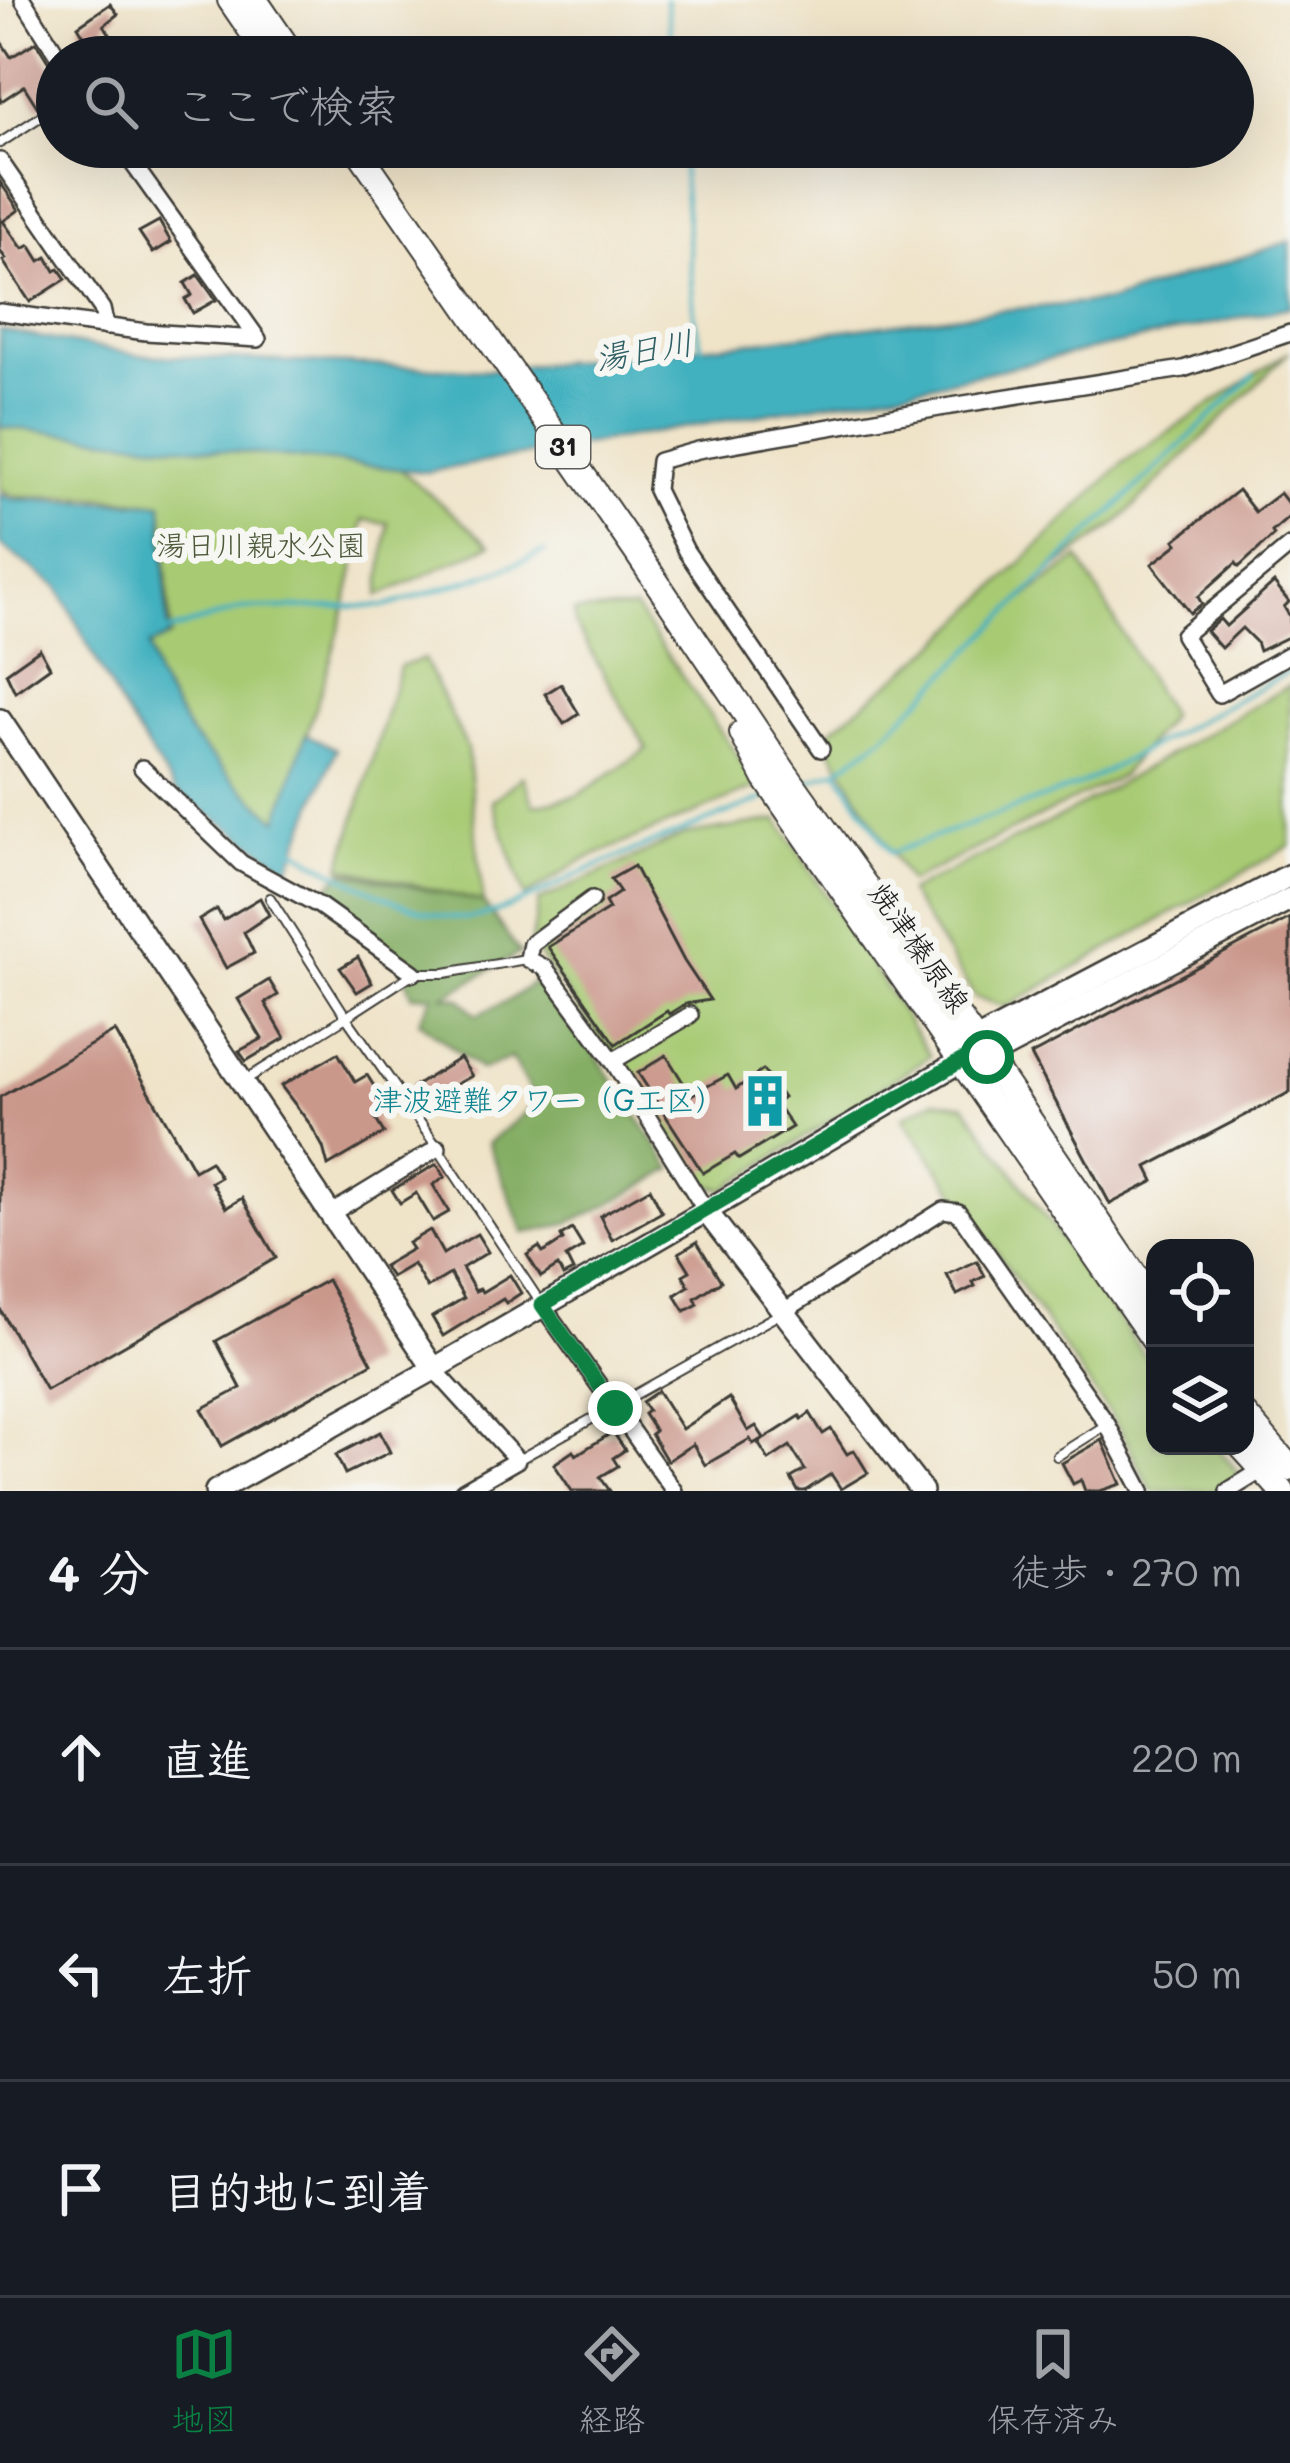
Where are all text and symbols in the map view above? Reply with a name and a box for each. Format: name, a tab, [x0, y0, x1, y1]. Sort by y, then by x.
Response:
search box	[36, 36, 1254, 168]
icon: search	[78, 69, 144, 135]
text: ここで検索	[174, 75, 399, 133]
water label: 湯日川	[591, 319, 696, 378]
road number: 31	[536, 426, 590, 468]
park label: 湯日川親水公園	[156, 524, 366, 564]
street label: 焼津榛原線	[861, 874, 980, 1020]
route start	[960, 1030, 1014, 1084]
building icon: 津波避難タワー（G工区）	[736, 1072, 794, 1130]
place label: 津波避難タワー（G工区）	[373, 1079, 725, 1119]
map controls	[1146, 1239, 1254, 1455]
button: locate	[1146, 1239, 1254, 1347]
button: layers	[1146, 1347, 1254, 1455]
route end	[588, 1381, 642, 1435]
text: 4 分	[48, 1537, 150, 1604]
text: 徒歩 · 270 m	[1011, 1545, 1242, 1596]
icon: ahead	[48, 1724, 114, 1790]
text: 直進	[162, 1729, 252, 1787]
text: 220 m	[1131, 1731, 1242, 1782]
icon: left	[48, 1940, 114, 2006]
text: 左折	[162, 1945, 252, 2003]
text: 50 m	[1152, 1947, 1242, 1998]
icon: arrive	[48, 2156, 114, 2222]
text: 目的地に到着	[162, 2161, 432, 2219]
tab: 地図	[171, 2321, 237, 2441]
tab: 経路	[579, 2321, 645, 2441]
tab: 保存済み	[987, 2321, 1119, 2441]

